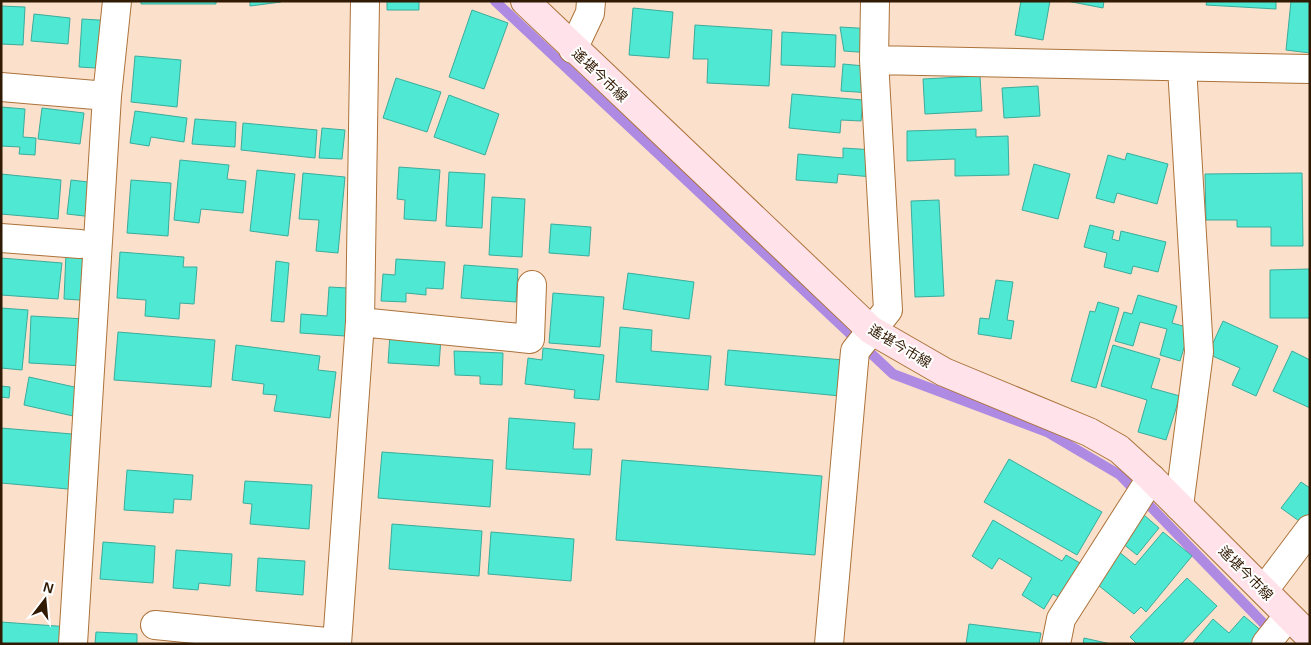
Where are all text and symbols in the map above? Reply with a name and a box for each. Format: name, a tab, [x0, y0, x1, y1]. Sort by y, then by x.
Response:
street label: 遙堪今市線	[569, 45, 631, 105]
street label: 遙堪今市線	[866, 321, 934, 371]
street label: 遙堪今市線	[1216, 543, 1276, 603]
north arrow	[20, 575, 70, 625]
text: N	[42, 578, 56, 597]

